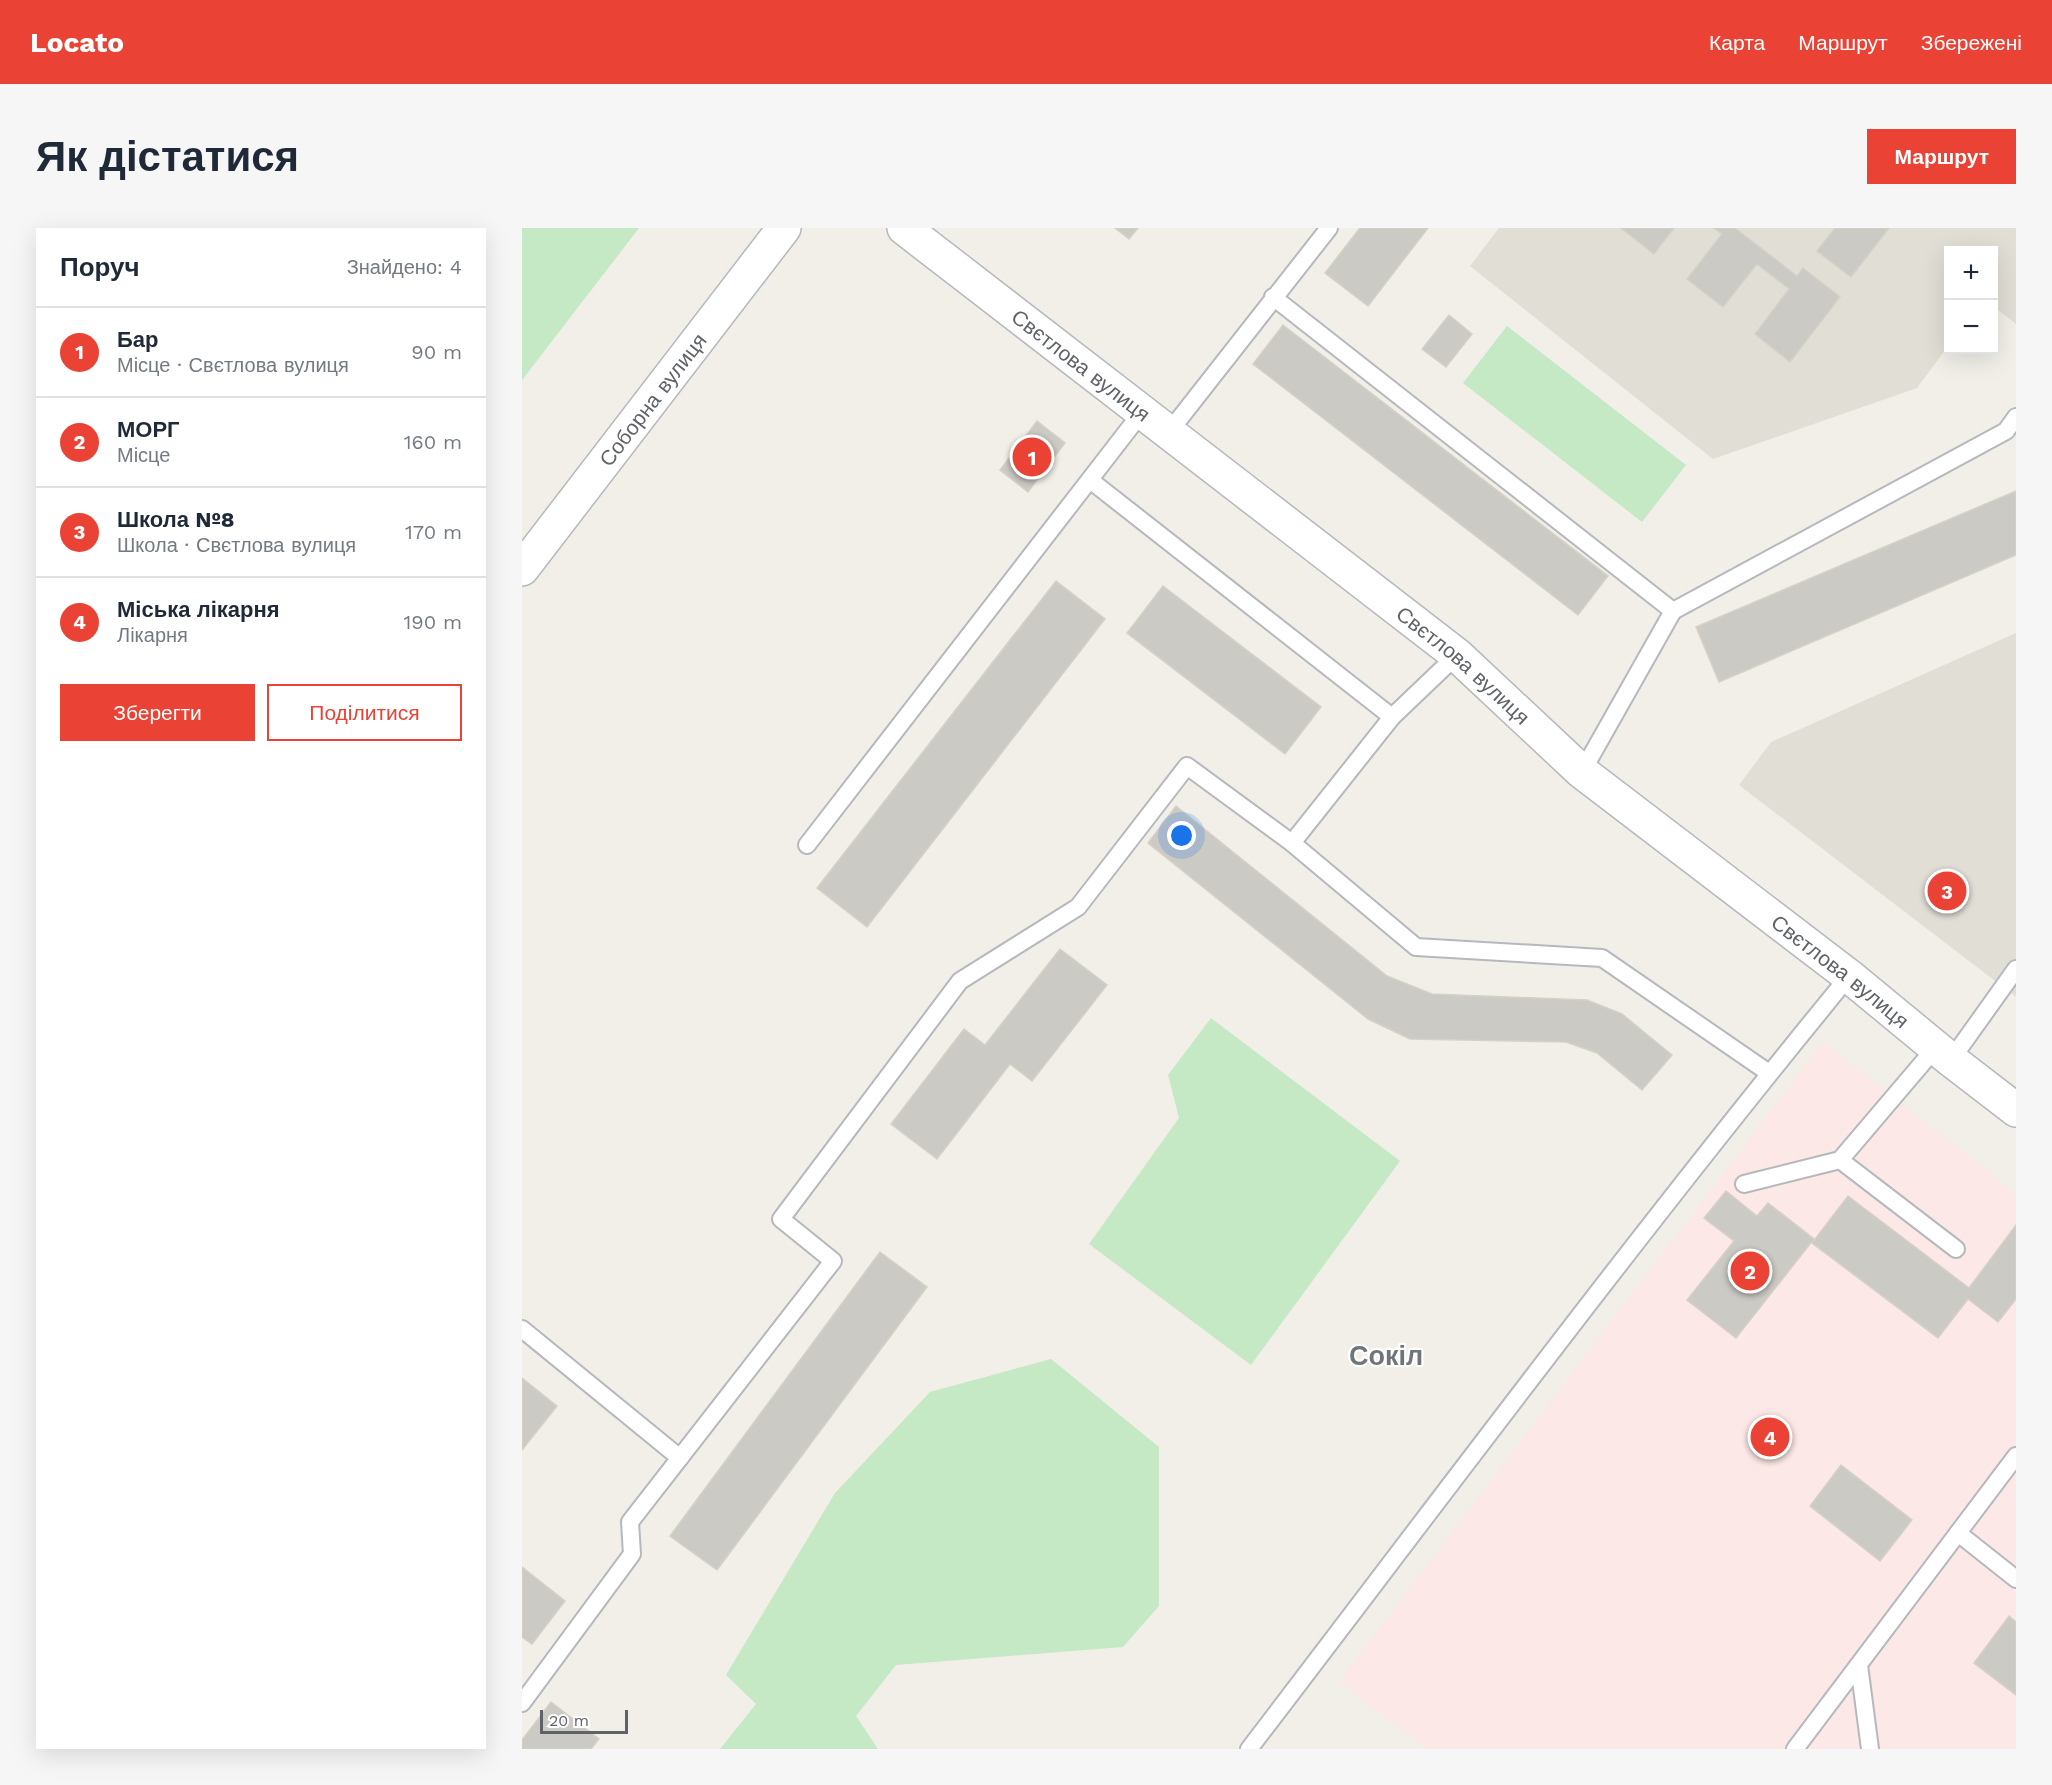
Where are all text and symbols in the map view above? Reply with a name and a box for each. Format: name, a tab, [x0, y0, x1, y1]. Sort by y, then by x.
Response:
text: Locato	[30, 26, 124, 59]
text: Карта	[1709, 30, 1765, 55]
text: Маршрут	[1798, 30, 1888, 55]
text: Збережені	[1921, 30, 2022, 55]
button: Маршрут	[1867, 129, 2016, 184]
text: Як дістатися	[36, 132, 299, 181]
map controls	[1944, 246, 1998, 354]
button: +	[1944, 246, 1998, 300]
text: Поруч	[60, 252, 140, 282]
text: Знайдено: 4	[347, 255, 462, 279]
button: −	[1944, 300, 1998, 354]
street label: Свєтлова вулиця	[1007, 304, 1156, 426]
text: Бар	[117, 327, 159, 352]
street label: Соборна вулиця	[593, 328, 711, 471]
text: 1	[75, 340, 84, 364]
text: 90 m	[411, 340, 462, 364]
text: Місце · Свєтлова вулиця	[117, 353, 349, 377]
text: МОРГ	[117, 417, 180, 442]
text: 2	[74, 430, 85, 454]
text: 160 m	[404, 430, 462, 454]
pin: 1	[1012, 434, 1052, 480]
text: Місце	[117, 443, 170, 467]
text: Школа №8	[117, 507, 235, 532]
text: 3	[74, 520, 85, 544]
text: 170 m	[405, 520, 462, 544]
text: Школа · Свєтлова вулиця	[117, 533, 356, 557]
text: Міська лікарня	[117, 597, 280, 622]
street label: Свєтлова вулиця	[1392, 601, 1535, 729]
text: 4	[73, 610, 86, 634]
text: 190 m	[404, 610, 462, 634]
text: Лікарня	[117, 623, 188, 647]
button: Зберегти	[60, 684, 255, 741]
button: Поділитися	[267, 684, 462, 741]
your location	[1167, 821, 1196, 850]
pin: 3	[1928, 868, 1966, 914]
street label: Свєтлова вулиця	[1767, 909, 1914, 1033]
pin: 2	[1730, 1248, 1770, 1294]
district label: Сокіл	[1349, 1340, 1423, 1372]
pin: 4	[1750, 1414, 1790, 1460]
scale bar	[540, 1707, 628, 1734]
text: 20 m	[549, 1711, 589, 1730]

